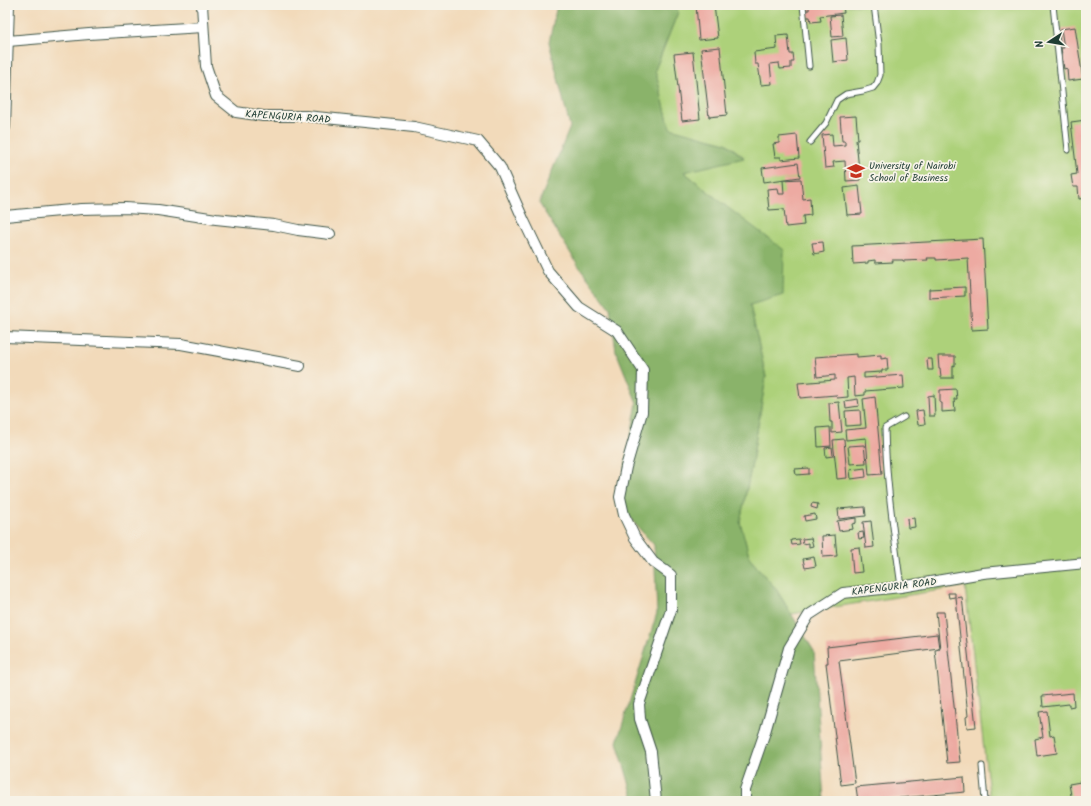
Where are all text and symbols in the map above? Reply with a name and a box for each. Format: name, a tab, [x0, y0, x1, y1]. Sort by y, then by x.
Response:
north arrow	[1029, 22, 1069, 62]
text: N	[1031, 39, 1050, 49]
street label: KAPENGURIA ROAD	[245, 106, 332, 128]
place label: University of Nairobi School of Business	[869, 158, 956, 186]
school or university icon: University of Nairobi School of Business	[846, 161, 866, 181]
street label: KAPENGURIA ROAD	[851, 574, 938, 600]

